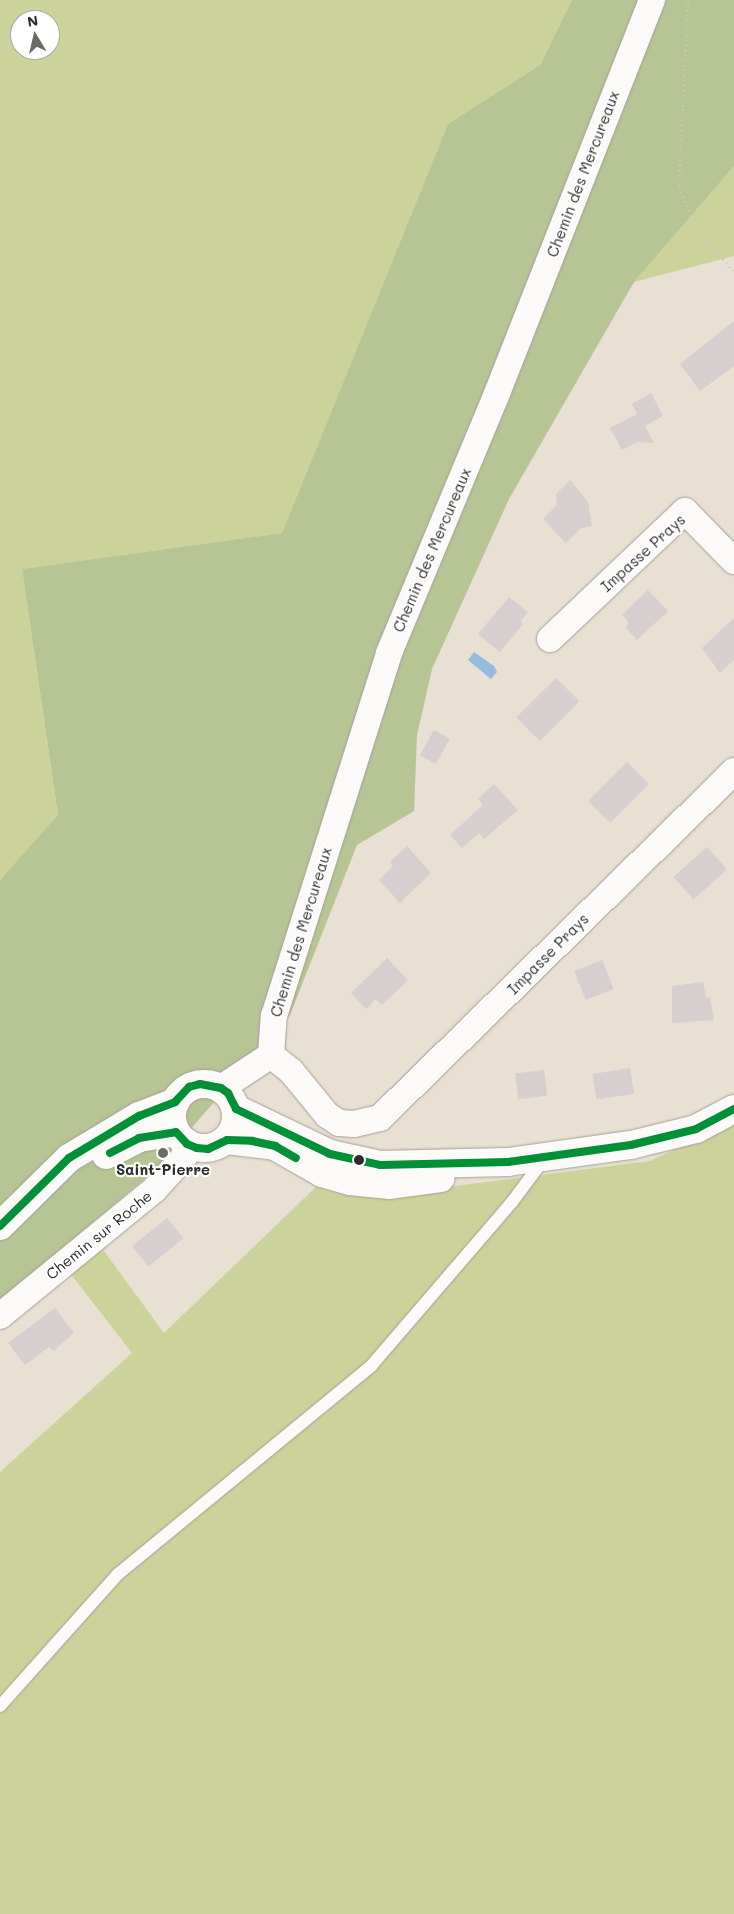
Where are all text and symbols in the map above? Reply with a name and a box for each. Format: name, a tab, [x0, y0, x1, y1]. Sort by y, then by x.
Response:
north arrow	[10, 10, 60, 60]
text: N	[26, 10, 39, 31]
street label: Chemin des Mercureaux	[543, 88, 623, 260]
street label: Chemin des Mercureaux	[389, 465, 475, 635]
street label: Impasse Prays	[597, 511, 689, 595]
street label: Chemin des Mercureaux	[267, 845, 335, 1019]
street label: Impasse Prays	[504, 910, 592, 998]
marker: Saint-Pierre	[157, 1147, 169, 1159]
unlabelled marker	[354, 1155, 364, 1165]
place label: Saint-Pierre	[116, 1161, 210, 1179]
street label: Chemin sur Roche	[42, 1187, 156, 1283]

